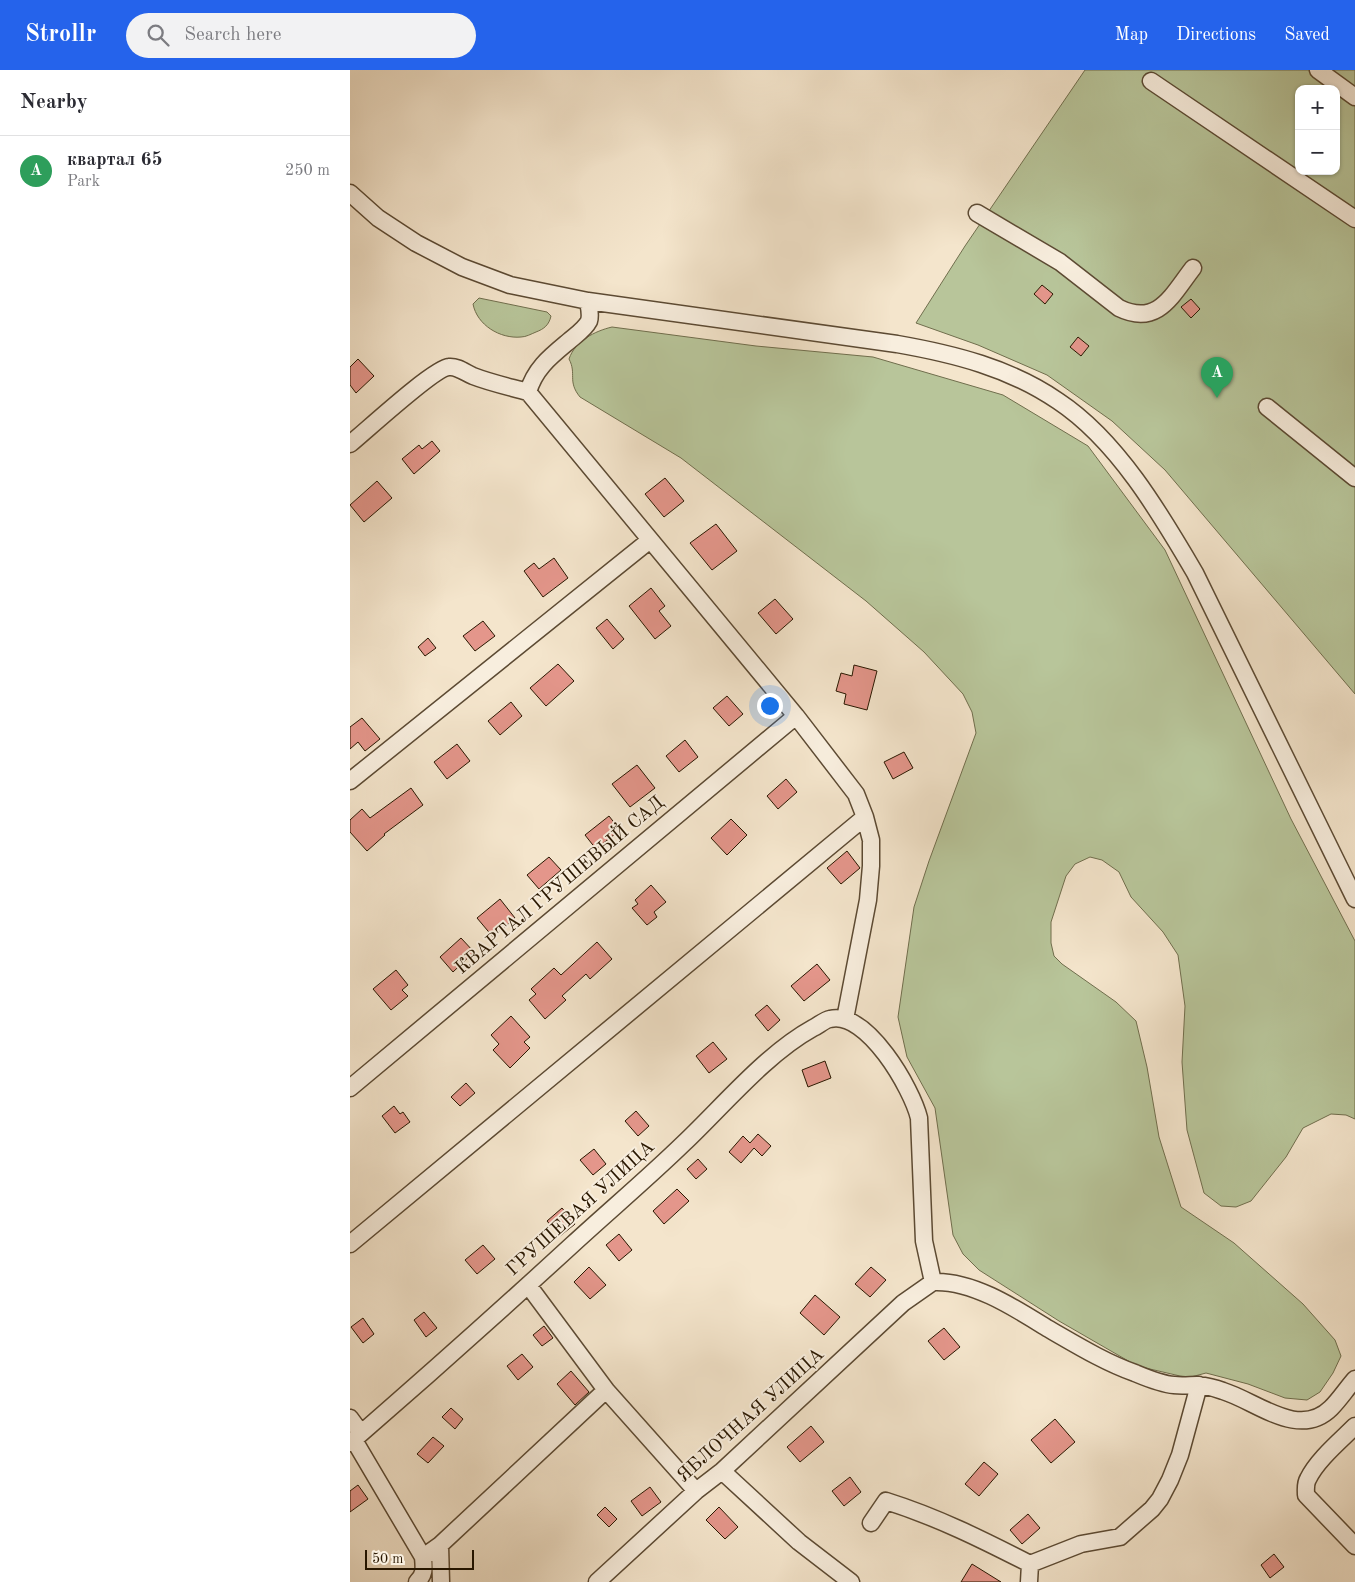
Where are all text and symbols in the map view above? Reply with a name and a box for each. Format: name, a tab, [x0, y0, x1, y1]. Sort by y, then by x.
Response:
search box	[126, 13, 476, 58]
icon: search	[144, 21, 172, 49]
text: Strollr	[25, 23, 96, 47]
text: Search here	[184, 26, 282, 45]
text: Map	[1115, 26, 1148, 44]
text: Directions	[1176, 26, 1256, 44]
text: Saved	[1284, 26, 1330, 44]
map controls	[1295, 85, 1340, 175]
button: +	[1295, 85, 1340, 130]
text: Nearby	[20, 92, 88, 113]
button: −	[1295, 130, 1340, 175]
text: квартал 65	[67, 151, 163, 170]
text: A	[30, 163, 42, 179]
text: 250 m	[285, 163, 330, 179]
text: Park	[67, 174, 100, 190]
pin: A	[1201, 357, 1233, 398]
your location	[757, 693, 783, 719]
street label: КВАРТАЛ ГРУШЕВЫЙ САД	[450, 790, 668, 979]
street label: ГРУШЕВАЯ УЛИЦА	[503, 1137, 659, 1280]
street label: ЯБЛОЧНАЯ УЛИЦА	[674, 1345, 829, 1487]
scale bar	[365, 1547, 474, 1570]
text: 50 m	[372, 1552, 403, 1566]

